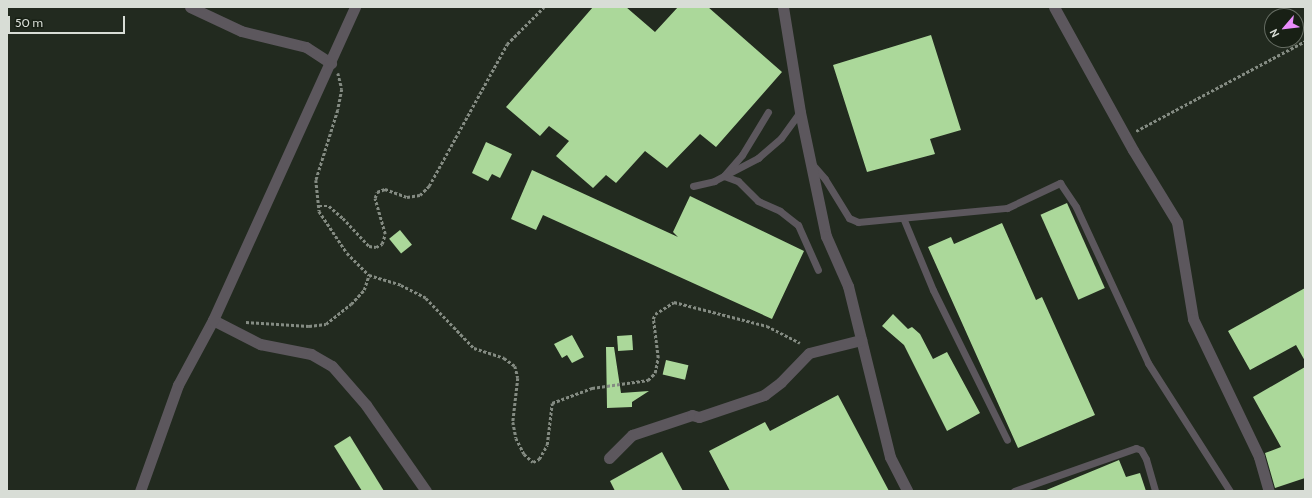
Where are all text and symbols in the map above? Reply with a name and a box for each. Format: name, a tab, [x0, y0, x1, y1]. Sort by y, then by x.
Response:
scale bar	[10, 8, 127, 34]
north arrow	[1264, 8, 1304, 48]
text: 50 m	[15, 15, 43, 30]
text: N	[1266, 26, 1282, 40]

